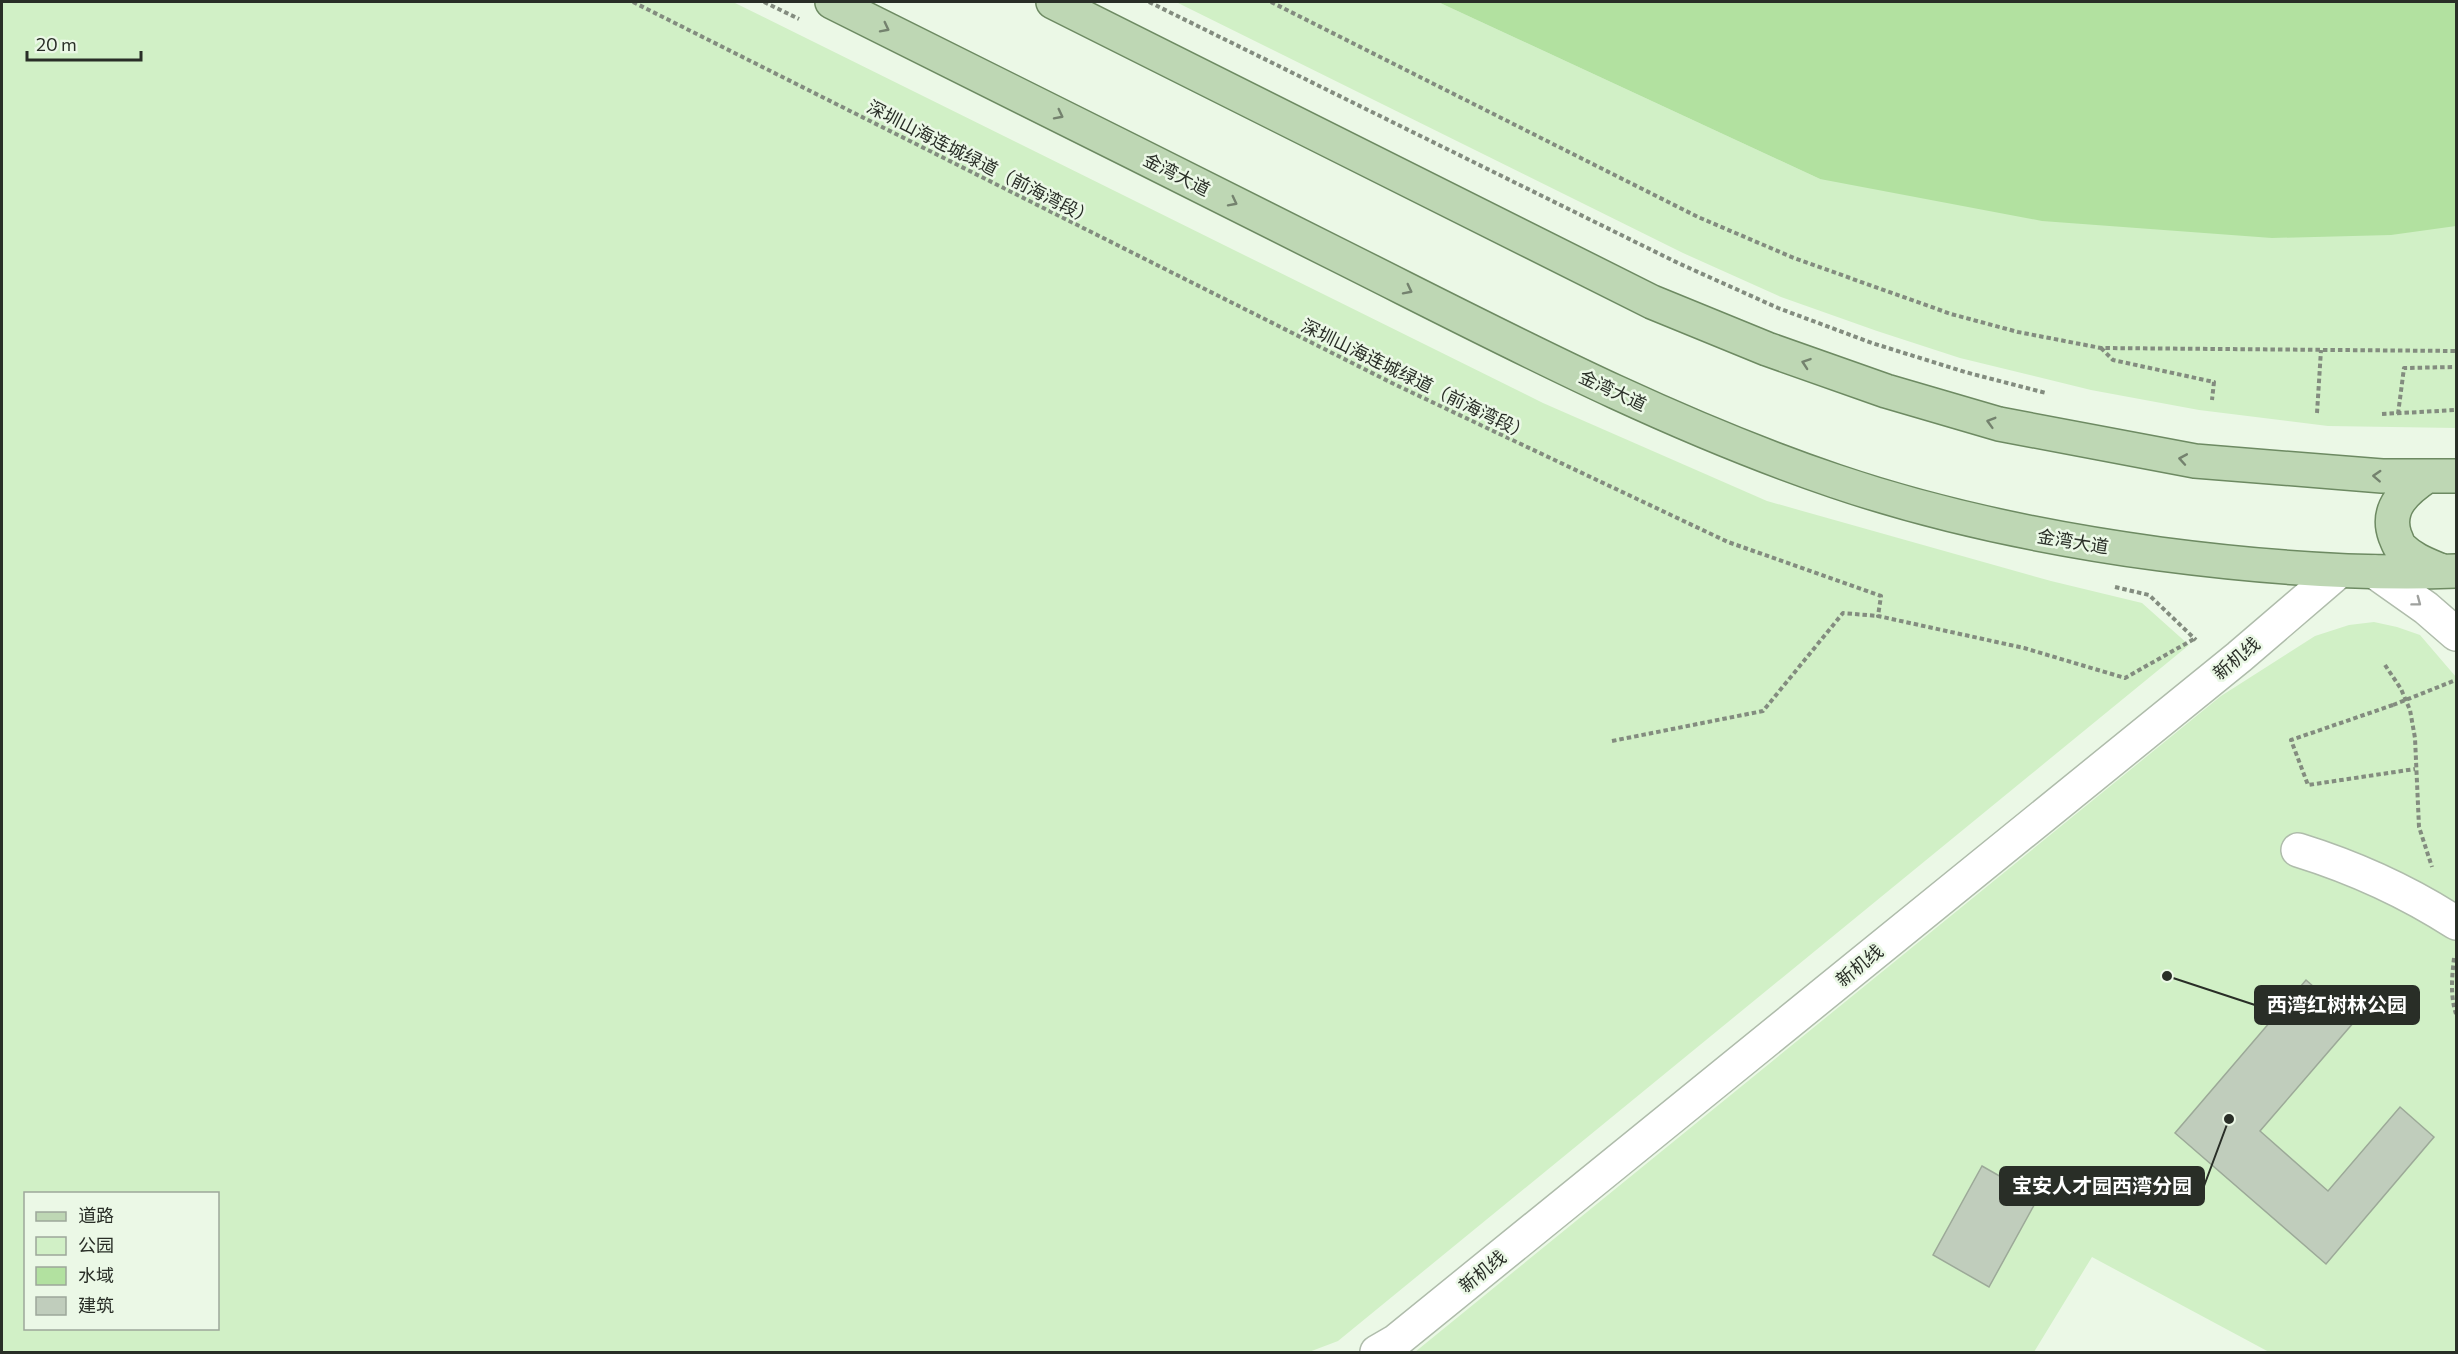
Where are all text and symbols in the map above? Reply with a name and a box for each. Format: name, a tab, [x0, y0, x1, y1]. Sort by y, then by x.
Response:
one-way arrow	[878, 20, 889, 32]
scale bar	[27, 24, 141, 62]
text: 20 m	[36, 33, 77, 55]
street label: 深圳山海连城绿道（前海湾段）	[864, 95, 1098, 229]
one-way arrow	[1053, 108, 1063, 119]
street label: 金湾大道	[1140, 148, 1214, 200]
one-way arrow	[1227, 195, 1238, 207]
one-way arrow	[1401, 283, 1412, 294]
street label: 深圳山海连城绿道（前海湾段）	[1298, 314, 1534, 444]
one-way arrow	[1801, 357, 1812, 370]
street label: 金湾大道	[1576, 365, 1650, 415]
one-way arrow	[1987, 417, 1997, 429]
one-way arrow	[2178, 453, 2188, 466]
one-way arrow	[2373, 469, 2382, 482]
street label: 金湾大道	[2036, 525, 2110, 557]
one-way arrow	[2410, 594, 2421, 605]
street label: 新机线	[2208, 632, 2264, 684]
street label: 新机线	[1831, 939, 1887, 991]
callout: 西湾红树林公园	[2255, 986, 2419, 1024]
text: 西湾红树林公园	[2267, 992, 2407, 1016]
callout: 宝安人才园西湾分园	[2000, 1167, 2204, 1205]
text: 宝安人才园西湾分园	[2012, 1173, 2192, 1197]
legend	[24, 1192, 219, 1330]
text: 道路	[78, 1204, 114, 1226]
text: 公园	[78, 1234, 114, 1256]
street label: 新机线	[1454, 1245, 1510, 1297]
text: 水域	[78, 1264, 114, 1286]
text: 建筑	[78, 1294, 114, 1316]

